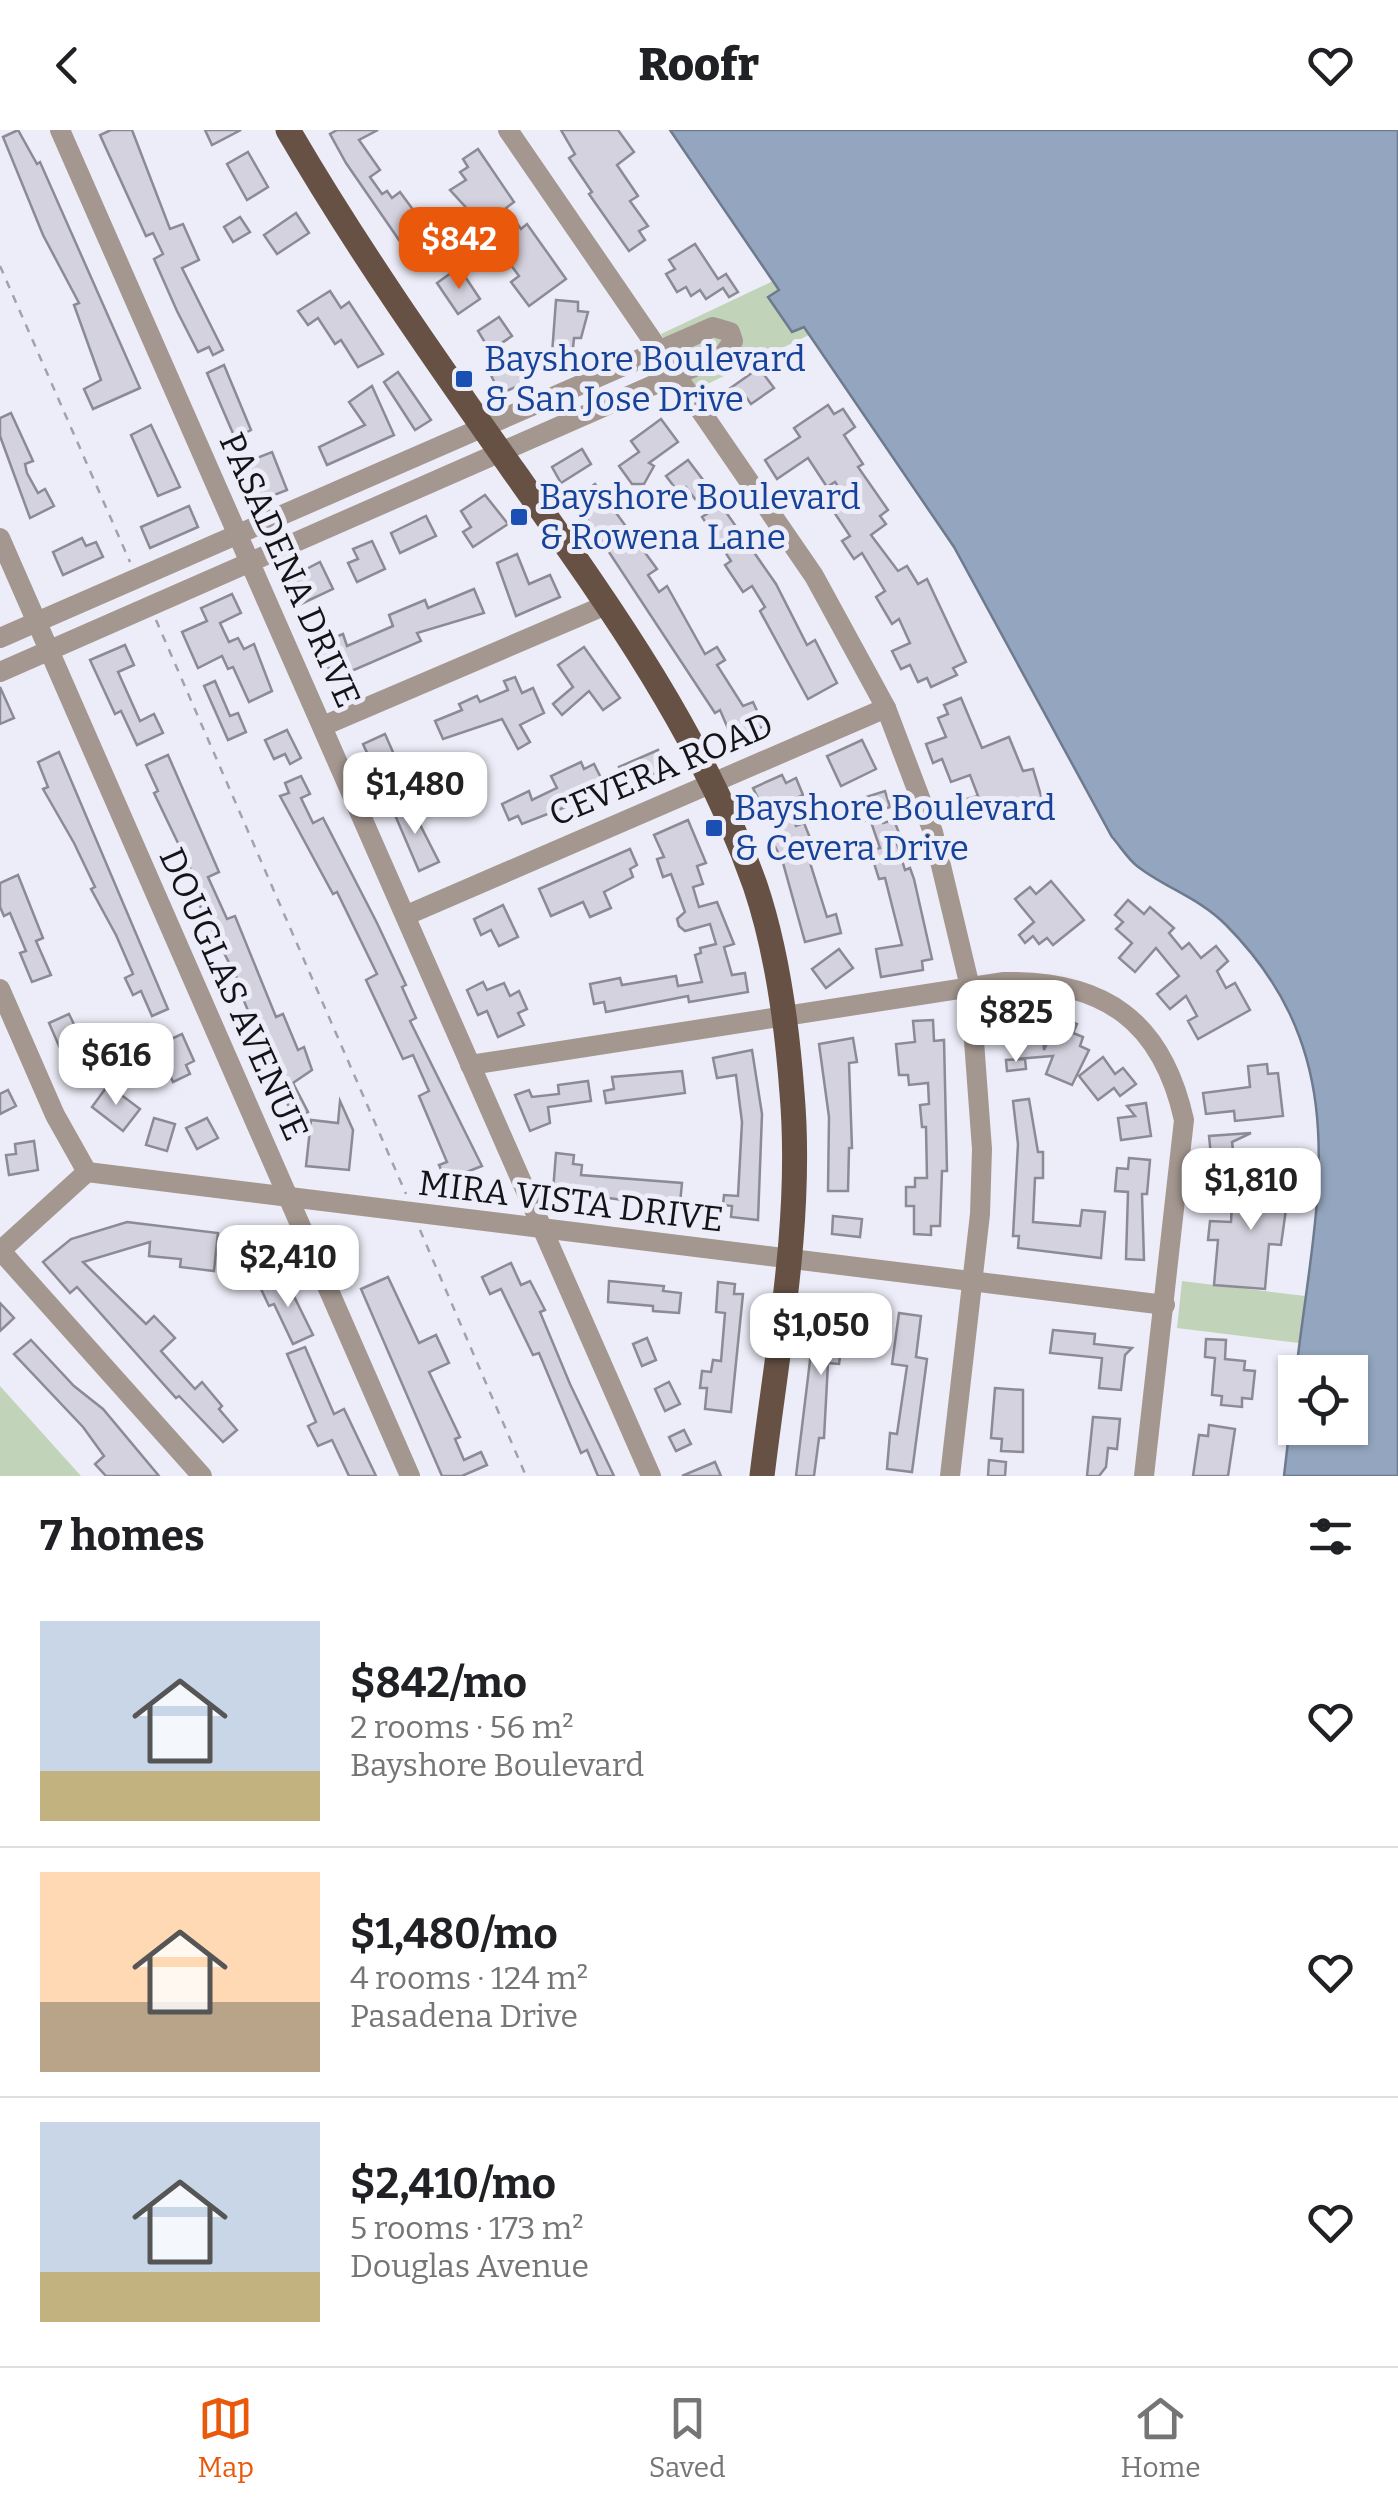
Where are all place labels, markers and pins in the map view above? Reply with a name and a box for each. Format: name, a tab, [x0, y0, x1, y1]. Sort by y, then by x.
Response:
pin: $842	[400, 207, 518, 292]
place label: Bayshore Boulevard & San Jose Drive	[484, 338, 806, 420]
marker: Bayshore Boulevard & San Jose Drive	[453, 368, 475, 390]
place label: Bayshore Boulevard & Rowena Lane	[539, 476, 861, 558]
marker: Bayshore Boulevard & Rowena Lane	[508, 506, 530, 528]
pin: $1,480	[334, 752, 496, 837]
place label: Bayshore Boulevard & Cevera Drive	[734, 787, 1056, 869]
marker: Bayshore Boulevard & Cevera Drive	[703, 817, 725, 839]
pin: $825	[957, 980, 1075, 1065]
pin: $616	[57, 1023, 175, 1108]
pin: $1,810	[1170, 1148, 1332, 1233]
pin: $2,410	[207, 1225, 369, 1310]
pin: $1,050	[740, 1293, 902, 1378]

